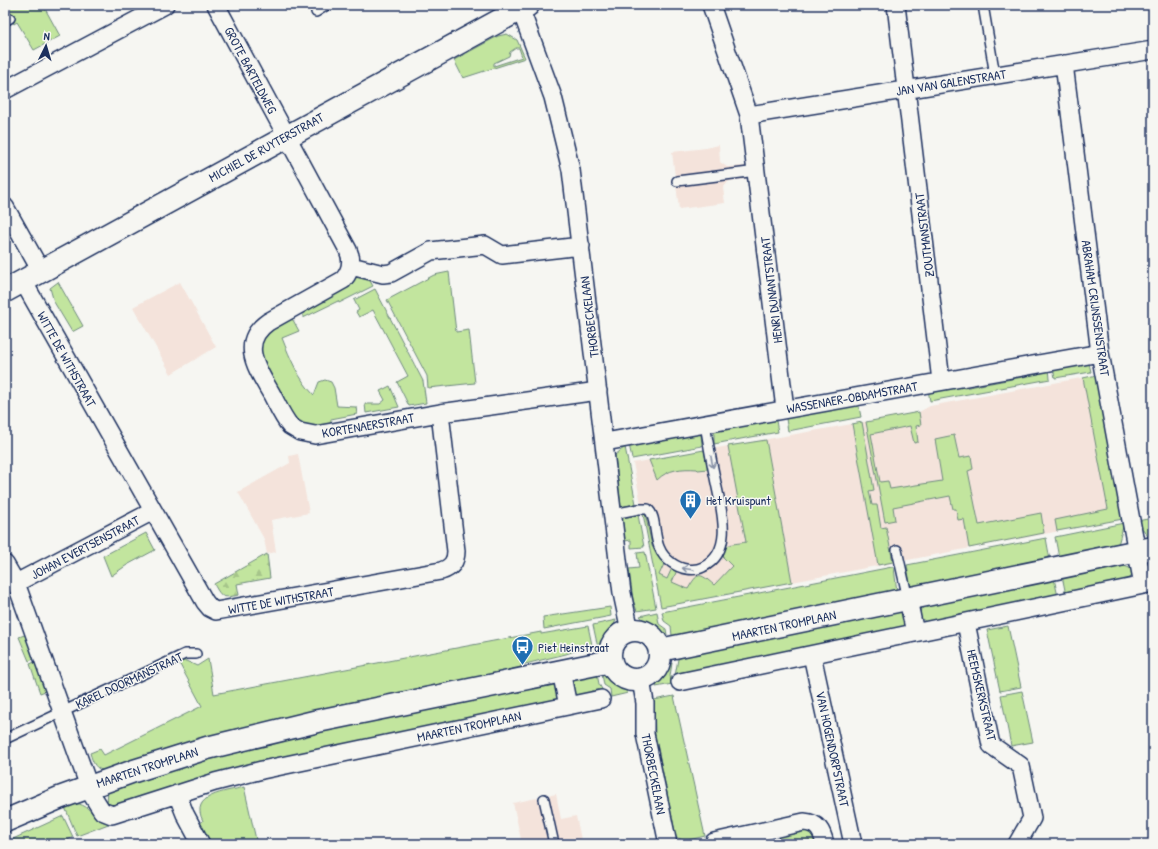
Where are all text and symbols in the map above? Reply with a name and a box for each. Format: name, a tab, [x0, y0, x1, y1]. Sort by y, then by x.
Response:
street label: GROTE BARTELDWEG	[221, 23, 282, 117]
north arrow	[26, 26, 66, 66]
text: N	[43, 29, 51, 43]
street label: JAN VAN GALENSTRAAT	[895, 64, 1008, 100]
street label: MICHIEL DE RUYTERSTRAAT	[205, 107, 327, 186]
street label: ZOUTMANSTRAAT	[910, 191, 938, 278]
street label: HENRI DUNANTSTRAAT	[755, 235, 786, 344]
street label: ABRAHAM CRIJNSSENSTRAAT	[1078, 239, 1115, 378]
street label: THORBECKELAAN	[575, 275, 603, 359]
street label: WITTE DE WITHSTRAAT	[33, 308, 101, 411]
street label: WASSENAER-OBDAMSTRAAT	[785, 376, 920, 417]
street label: KORTENAERSTRAAT	[320, 408, 416, 442]
one-way arrow	[708, 455, 716, 468]
building icon: Het Kruispunt	[677, 487, 703, 520]
place label: Het Kruispunt	[706, 491, 771, 509]
street label: JOHAN EVERTSENSTRAAT	[28, 510, 143, 583]
one-way arrow	[682, 565, 695, 573]
street label: WITTE DE WITHSTRAAT	[227, 582, 336, 618]
street label: MAARTEN TROMPLAAN	[730, 605, 838, 645]
bus stop icon: Piet Heinstraat	[510, 634, 536, 667]
place label: Piet Heinstraat	[538, 638, 610, 656]
street label: KAREL DOORMANSTRAAT	[72, 647, 187, 713]
street label: HEEMSKERKSTRAAT	[963, 648, 1001, 743]
street label: VAN HOGENDORPSTRAAT	[812, 689, 854, 809]
street label: MAARTEN TROMPLAAN	[415, 706, 523, 746]
street label: THORBECKELAAN	[637, 732, 671, 816]
street label: MAARTEN TROMPLAAN	[94, 742, 200, 792]

